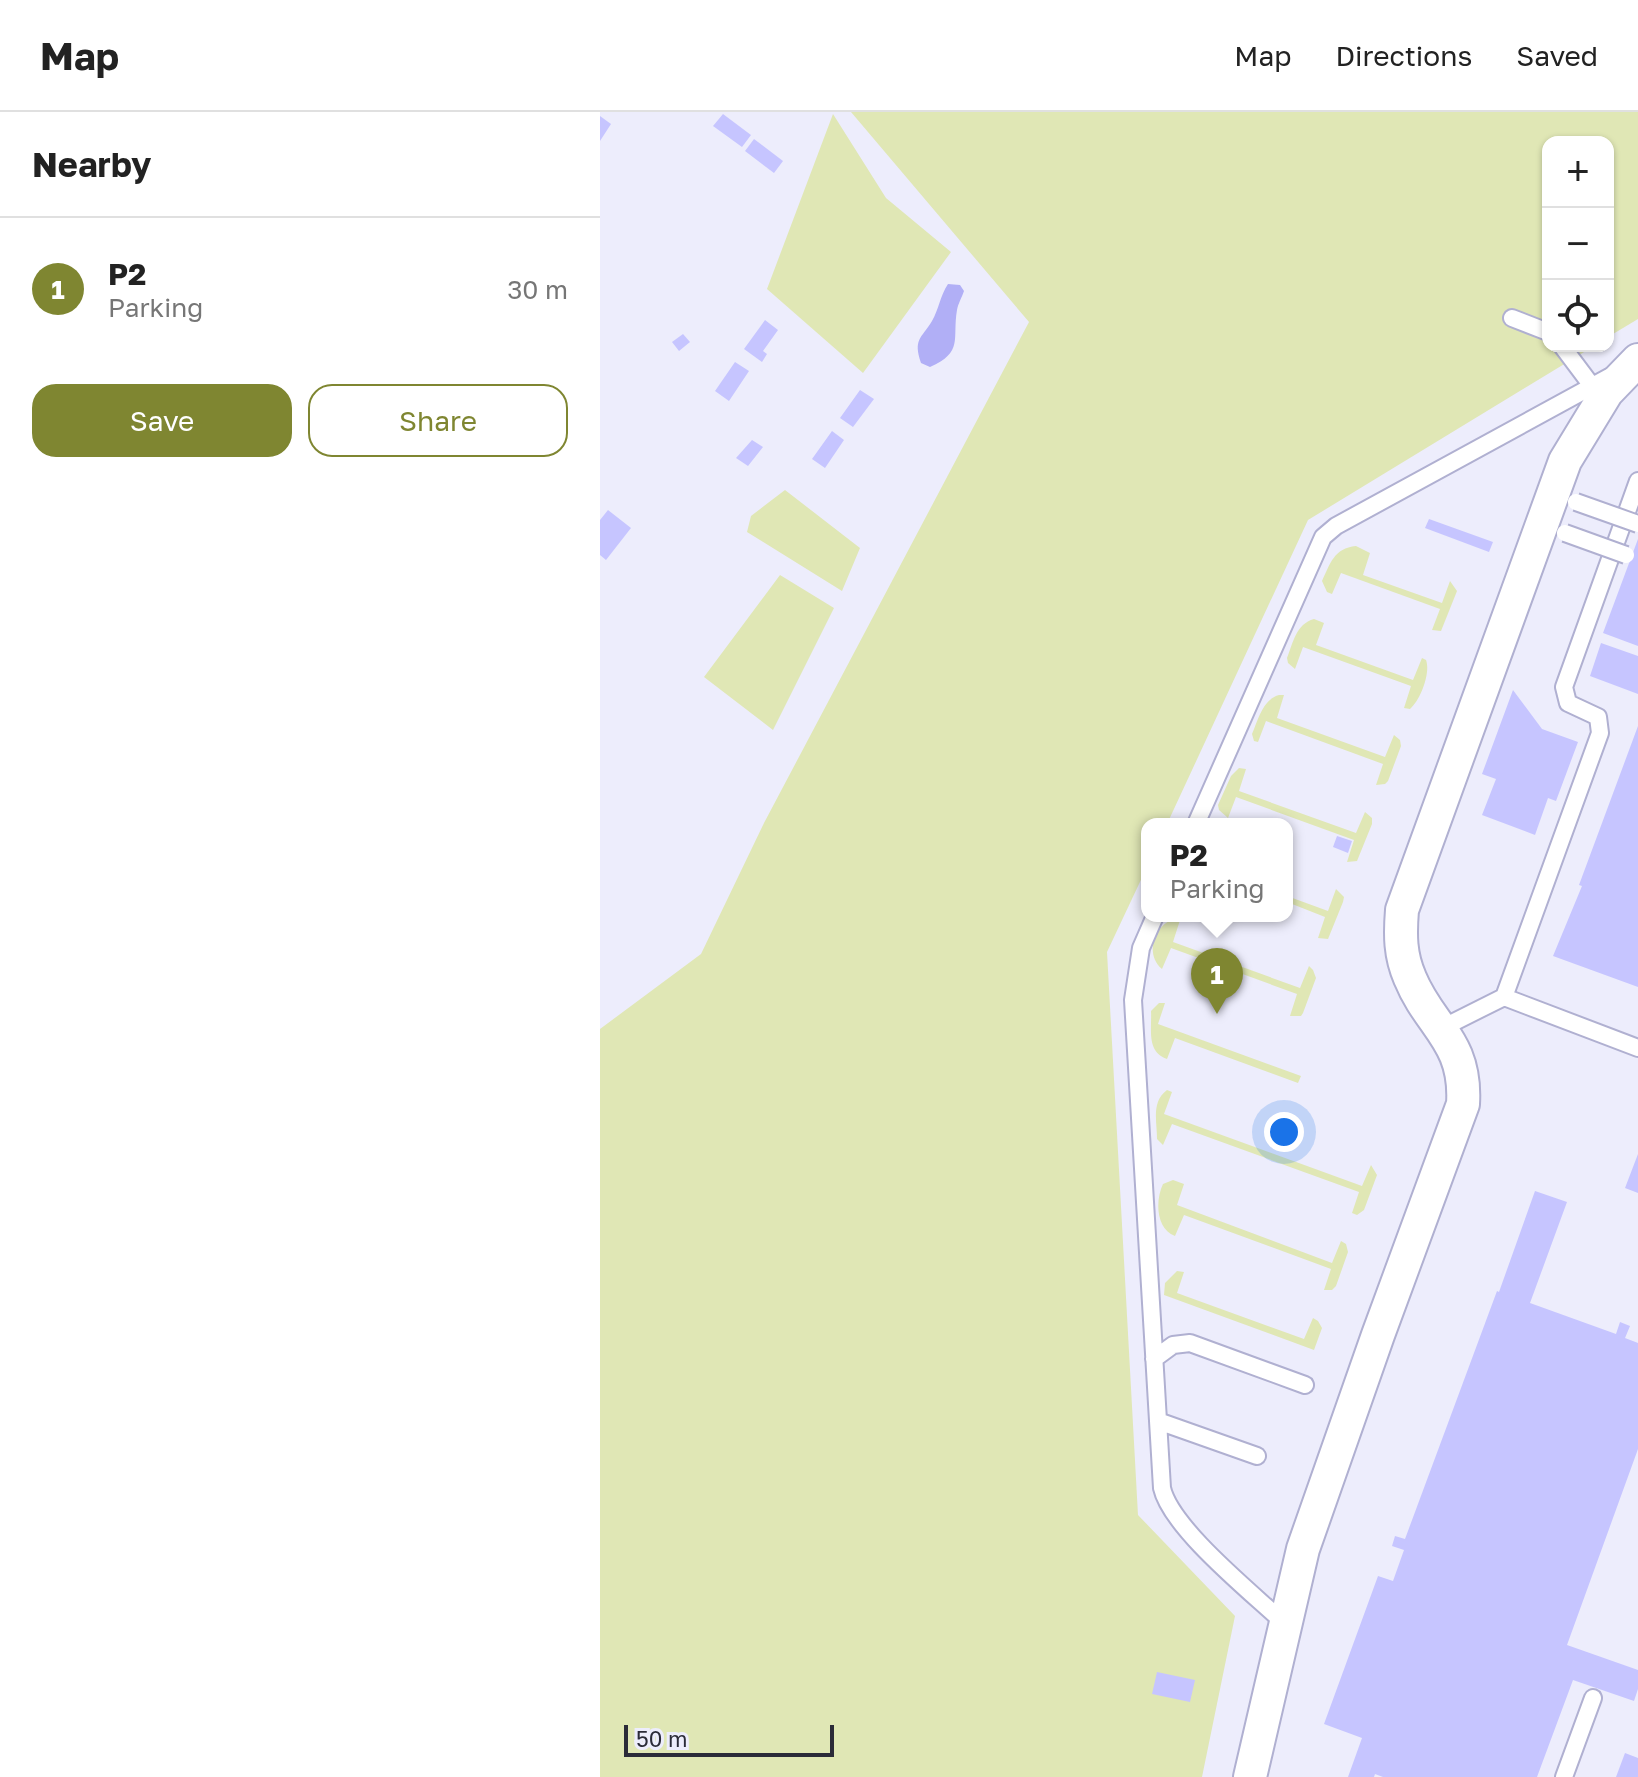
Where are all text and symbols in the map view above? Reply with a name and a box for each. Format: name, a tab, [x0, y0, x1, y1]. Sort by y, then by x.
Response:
text: Map	[40, 33, 119, 78]
text: Map	[1234, 39, 1291, 72]
text: Directions	[1335, 39, 1472, 72]
text: Saved	[1516, 39, 1598, 72]
map controls	[1542, 136, 1614, 352]
button: +	[1542, 136, 1614, 208]
text: Nearby	[32, 144, 152, 184]
button: −	[1542, 208, 1614, 280]
text: P2	[108, 256, 146, 292]
text: 1	[51, 274, 65, 305]
text: 30 m	[507, 274, 568, 305]
button: locate	[1542, 280, 1614, 352]
text: Parking	[108, 292, 203, 323]
button: Save	[32, 384, 292, 457]
button: Share	[308, 384, 568, 457]
popup	[1141, 818, 1293, 922]
text: P2	[1169, 837, 1208, 873]
text: Parking	[1169, 873, 1265, 904]
pin: 1	[1191, 948, 1243, 1014]
your location	[1264, 1112, 1304, 1152]
scale bar	[624, 1721, 834, 1757]
text: 50 m	[636, 1725, 687, 1752]

